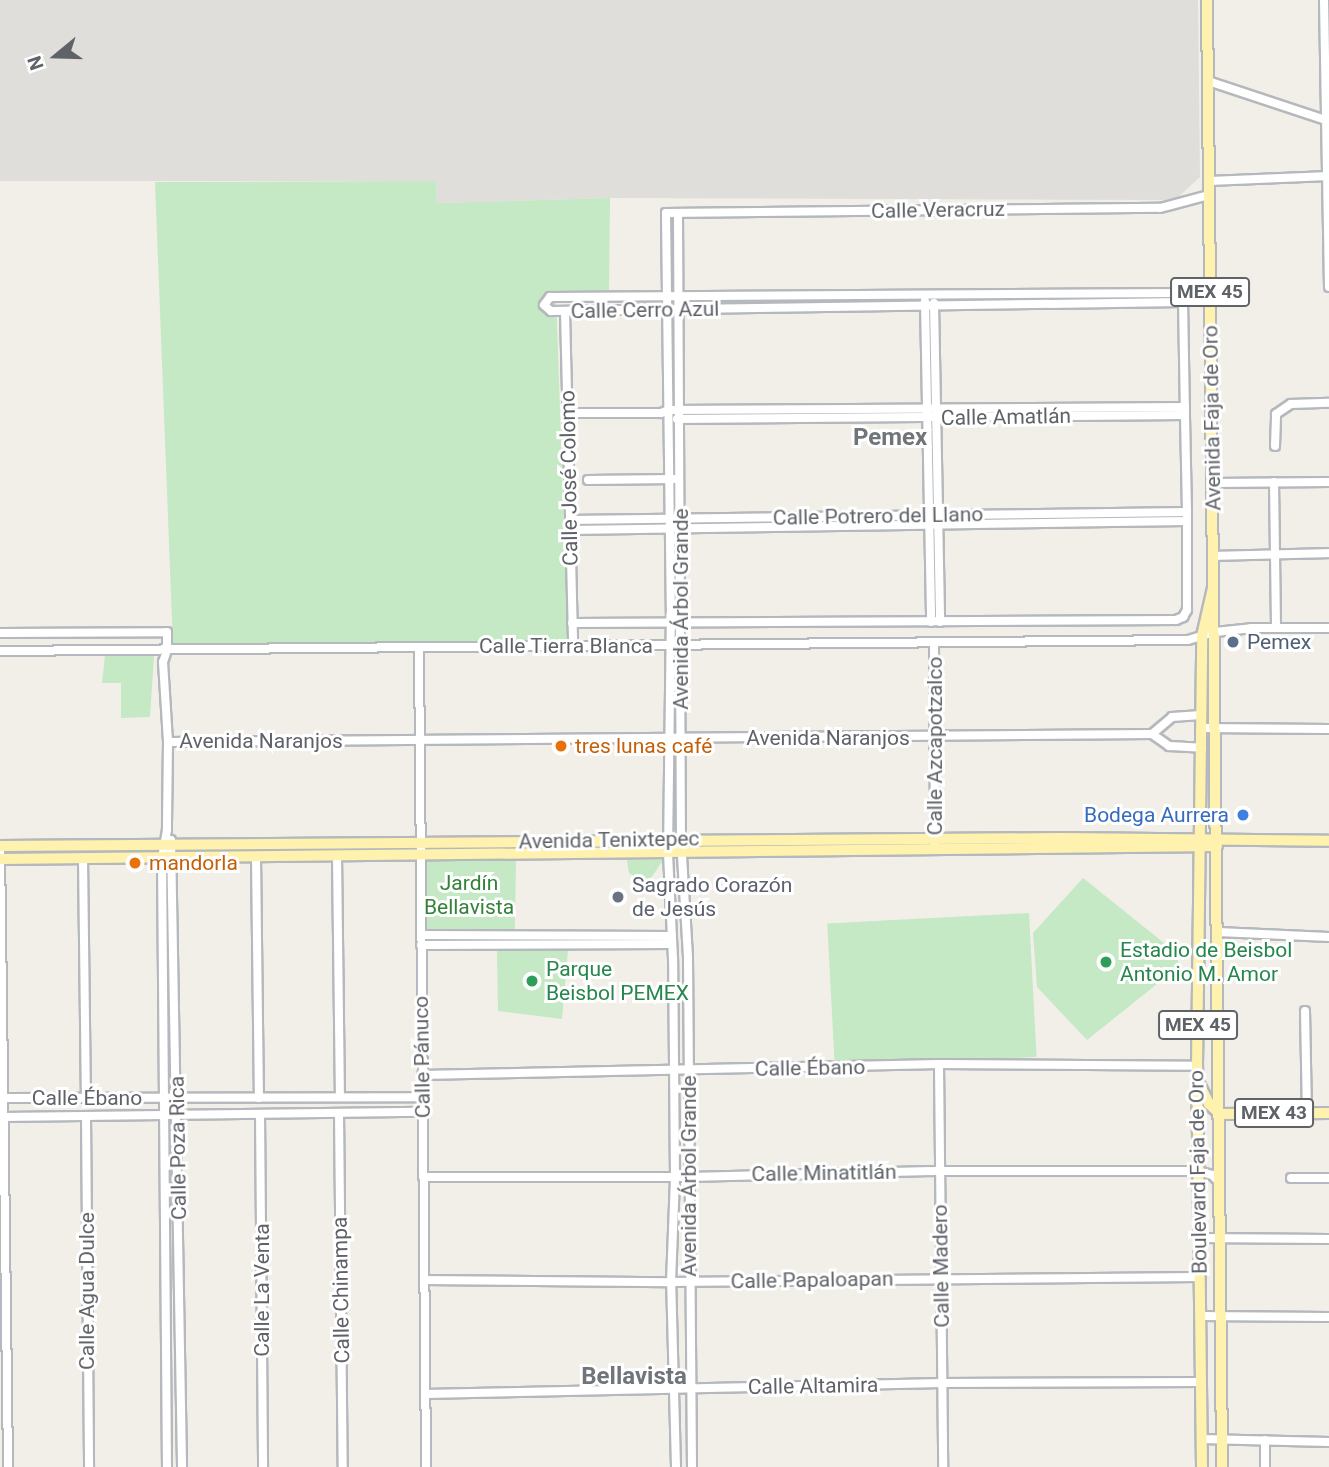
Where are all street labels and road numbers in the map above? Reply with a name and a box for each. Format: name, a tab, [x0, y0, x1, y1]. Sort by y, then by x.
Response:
street label: Calle Veracruz	[871, 196, 1005, 224]
road number: MEX 45	[1170, 276, 1250, 308]
street label: Calle Cerro Azul	[570, 296, 720, 324]
street label: Avenida Faja de Oro	[1198, 325, 1226, 511]
street label: Calle José Colomo	[555, 390, 583, 566]
street label: Calle Amatlán	[941, 403, 1071, 431]
street label: Calle Potrero del Llano	[773, 502, 983, 530]
street label: Avenida Árbol Grande	[668, 508, 694, 710]
street label: Calle Tierra Blanca	[479, 633, 653, 659]
street label: Calle Azcapotzalco	[922, 657, 948, 835]
street label: Avenida Naranjos	[746, 725, 910, 751]
street label: Avenida Naranjos	[179, 728, 343, 754]
street label: Avenida Tenixtepec	[518, 826, 700, 854]
street label: Calle Pánuco	[408, 996, 436, 1118]
road number: MEX 45	[1158, 1009, 1238, 1040]
street label: Calle Ébano	[755, 1054, 865, 1082]
street label: Boulevard Faja de Oro	[1184, 1070, 1212, 1274]
street label: Avenida Árbol Grande	[676, 1075, 702, 1277]
street label: Calle Poza Rica	[164, 1076, 192, 1220]
street label: Calle Ébano	[32, 1085, 142, 1111]
road number: MEX 43	[1234, 1098, 1314, 1128]
street label: Calle Minatitlán	[751, 1159, 897, 1187]
street label: Calle Madero	[927, 1204, 955, 1328]
street label: Calle Agua Dulce	[74, 1212, 100, 1370]
street label: Calle Chinampa	[327, 1216, 355, 1364]
street label: Calle La Venta	[249, 1223, 275, 1357]
street label: Calle Papaloapan	[730, 1266, 894, 1294]
street label: Calle Altamira	[748, 1372, 878, 1400]

